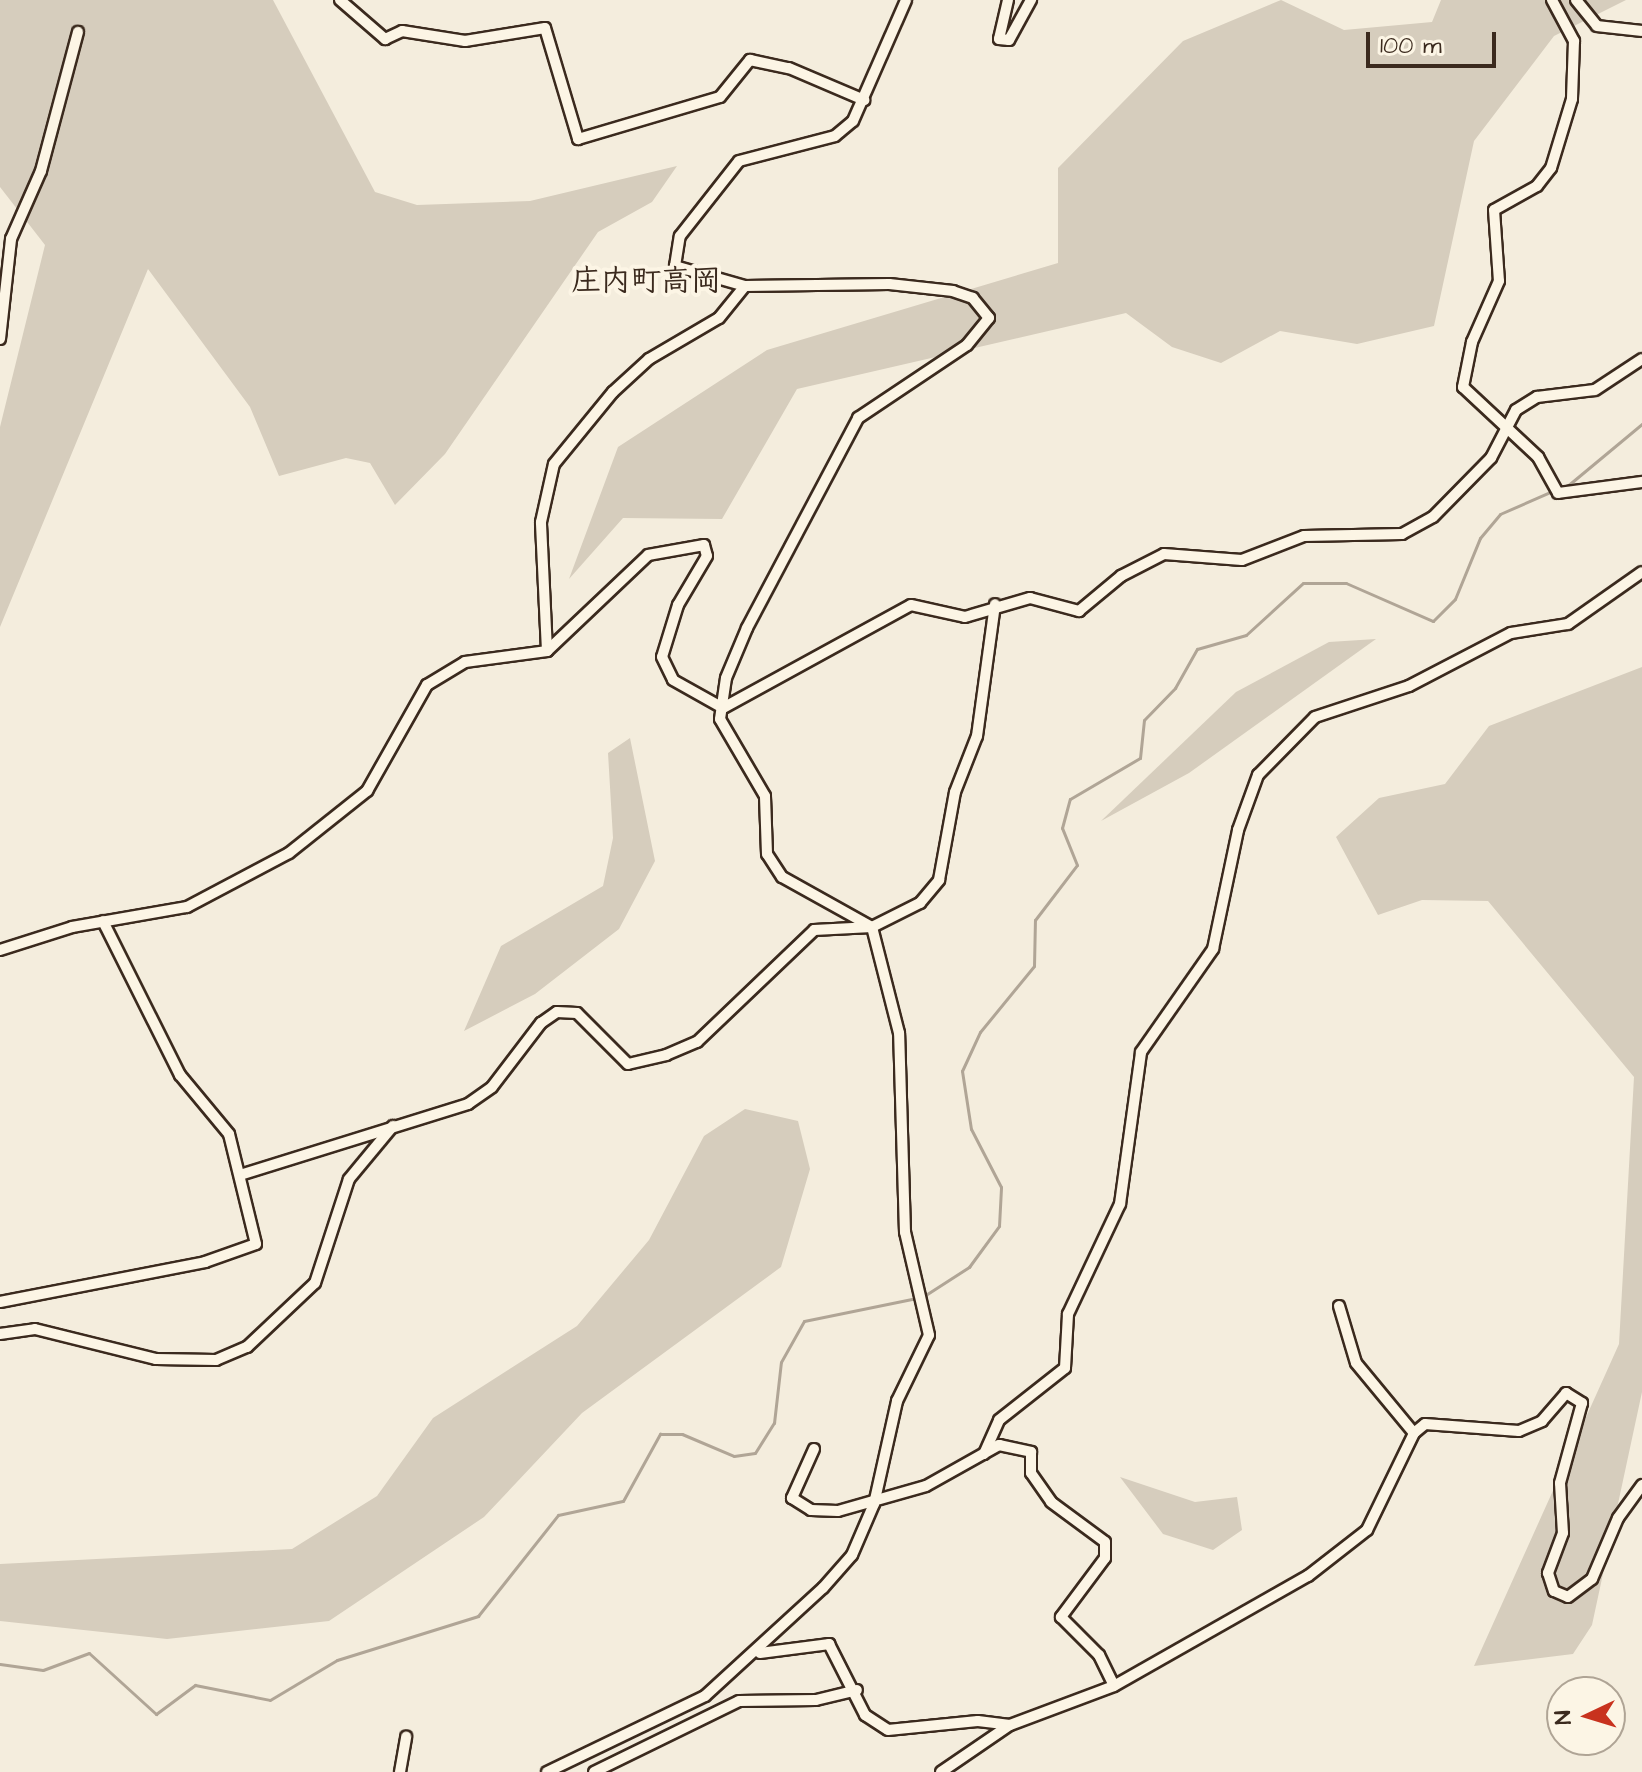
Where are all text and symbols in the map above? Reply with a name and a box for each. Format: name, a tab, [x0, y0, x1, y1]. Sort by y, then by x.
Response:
scale bar	[1370, 16, 1500, 66]
text: 100 m	[1380, 29, 1442, 63]
district label: 庄内町高岡	[571, 263, 721, 299]
north arrow	[1546, 1676, 1626, 1756]
text: N	[1548, 1710, 1579, 1726]

